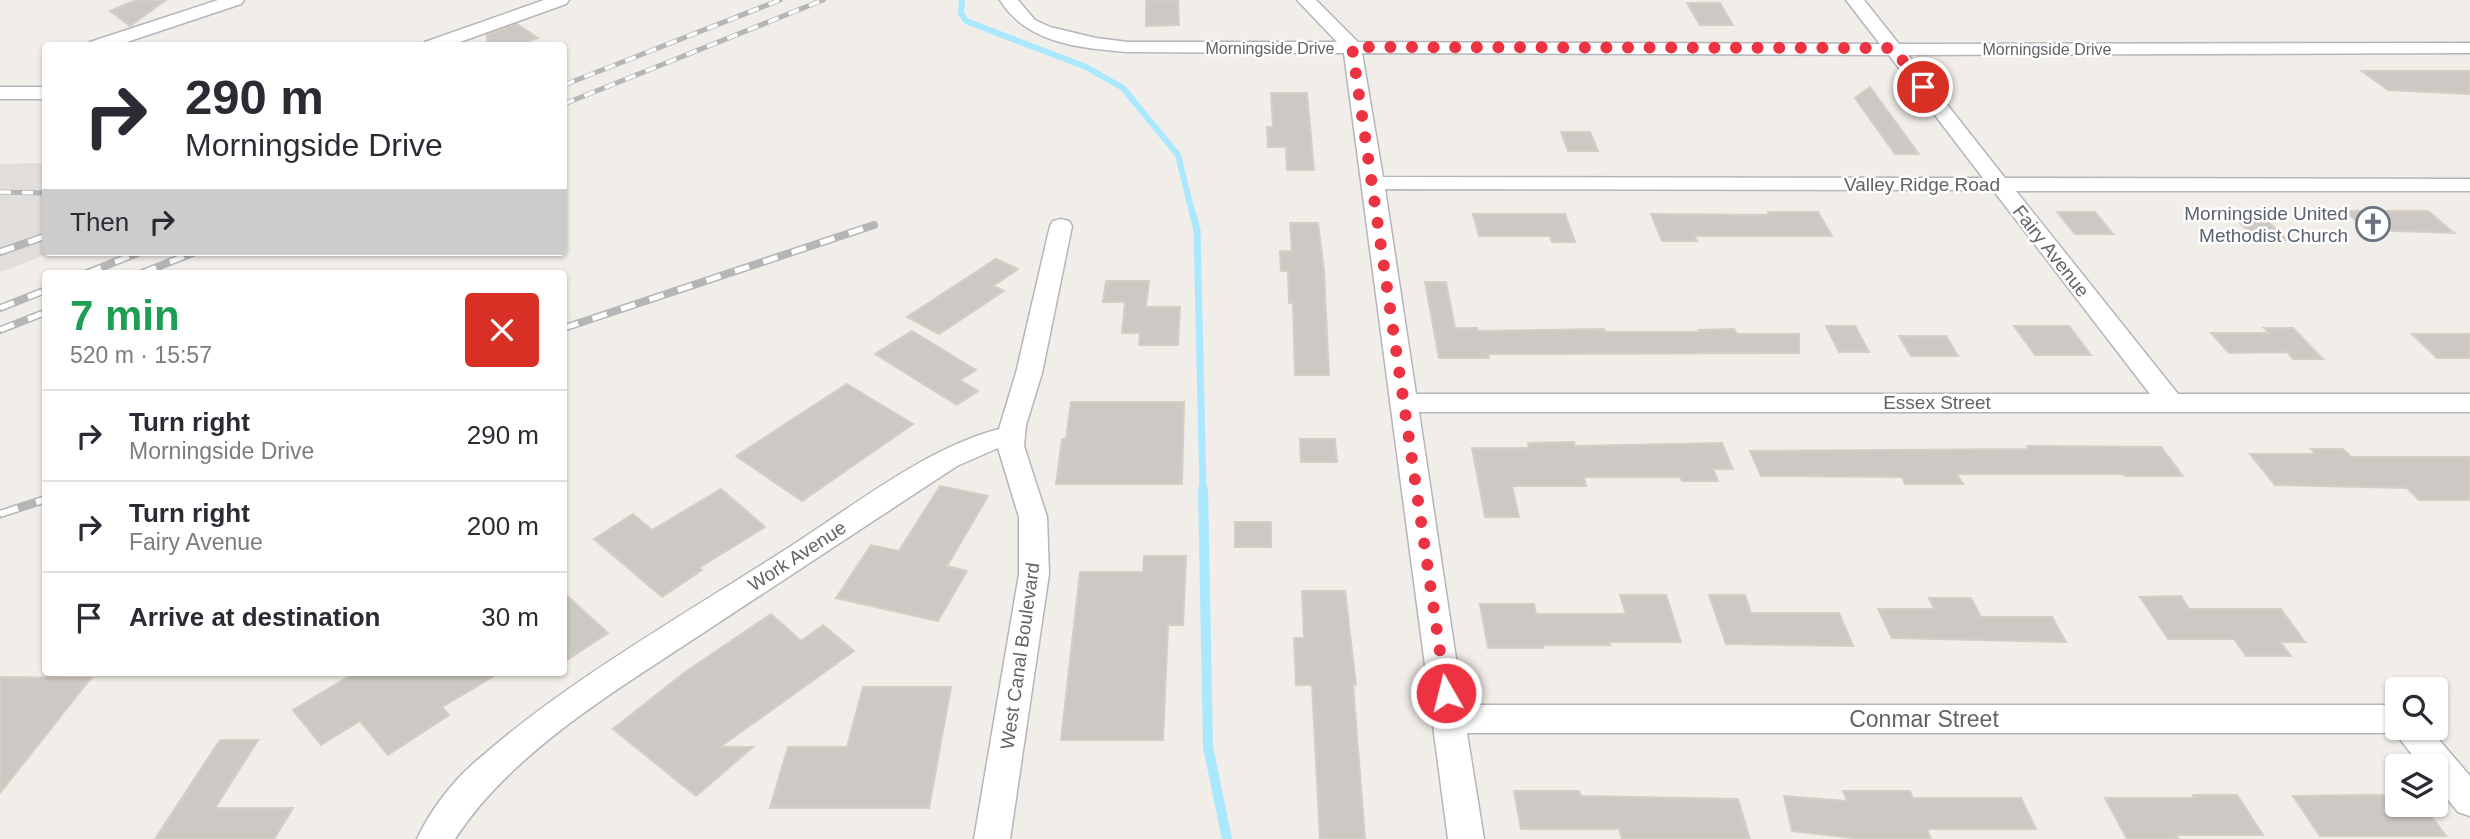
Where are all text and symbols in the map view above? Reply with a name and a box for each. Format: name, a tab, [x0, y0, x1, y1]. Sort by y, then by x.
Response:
street label: Morningside Drive	[1206, 40, 1335, 57]
street label: Morningside Drive	[1983, 41, 2112, 58]
pin	[1893, 57, 1953, 117]
icon: arrive	[1904, 68, 1942, 106]
icon: right	[70, 70, 161, 161]
text: 290 m	[185, 70, 324, 124]
text: Morningside Drive	[185, 127, 443, 163]
street label: Valley Ridge Road	[1844, 174, 2000, 195]
street label: Fairy Avenue	[2009, 201, 2093, 301]
icon: right	[143, 203, 181, 241]
place label: Morningside United Methodist Church	[2184, 203, 2348, 246]
church icon: Morningside United Methodist Church	[2354, 205, 2392, 243]
text: Then	[70, 207, 129, 237]
text: 7 min	[70, 292, 180, 339]
button: close	[465, 293, 539, 367]
text: 520 m · 15:57	[70, 342, 212, 368]
street label: Essex Street	[1883, 392, 1992, 413]
text: Turn right	[129, 407, 250, 437]
icon: right	[70, 417, 108, 455]
text: 290 m	[467, 420, 539, 450]
text: Morningside Drive	[129, 438, 314, 464]
text: Turn right	[129, 498, 250, 528]
icon: right	[70, 508, 108, 546]
text: 200 m	[467, 511, 539, 541]
street label: Work Avenue	[744, 517, 850, 595]
text: Fairy Avenue	[129, 529, 263, 555]
street label: West Canal Boulevard	[996, 561, 1044, 751]
icon: arrive	[70, 599, 108, 637]
text: Arrive at destination	[129, 602, 380, 632]
text: 30 m	[481, 602, 539, 632]
position arrow	[1409, 656, 1483, 730]
map controls	[2385, 677, 2448, 817]
button: search	[2385, 677, 2448, 740]
street label: Conmar Street	[1849, 706, 1999, 732]
button: layers	[2385, 754, 2448, 817]

